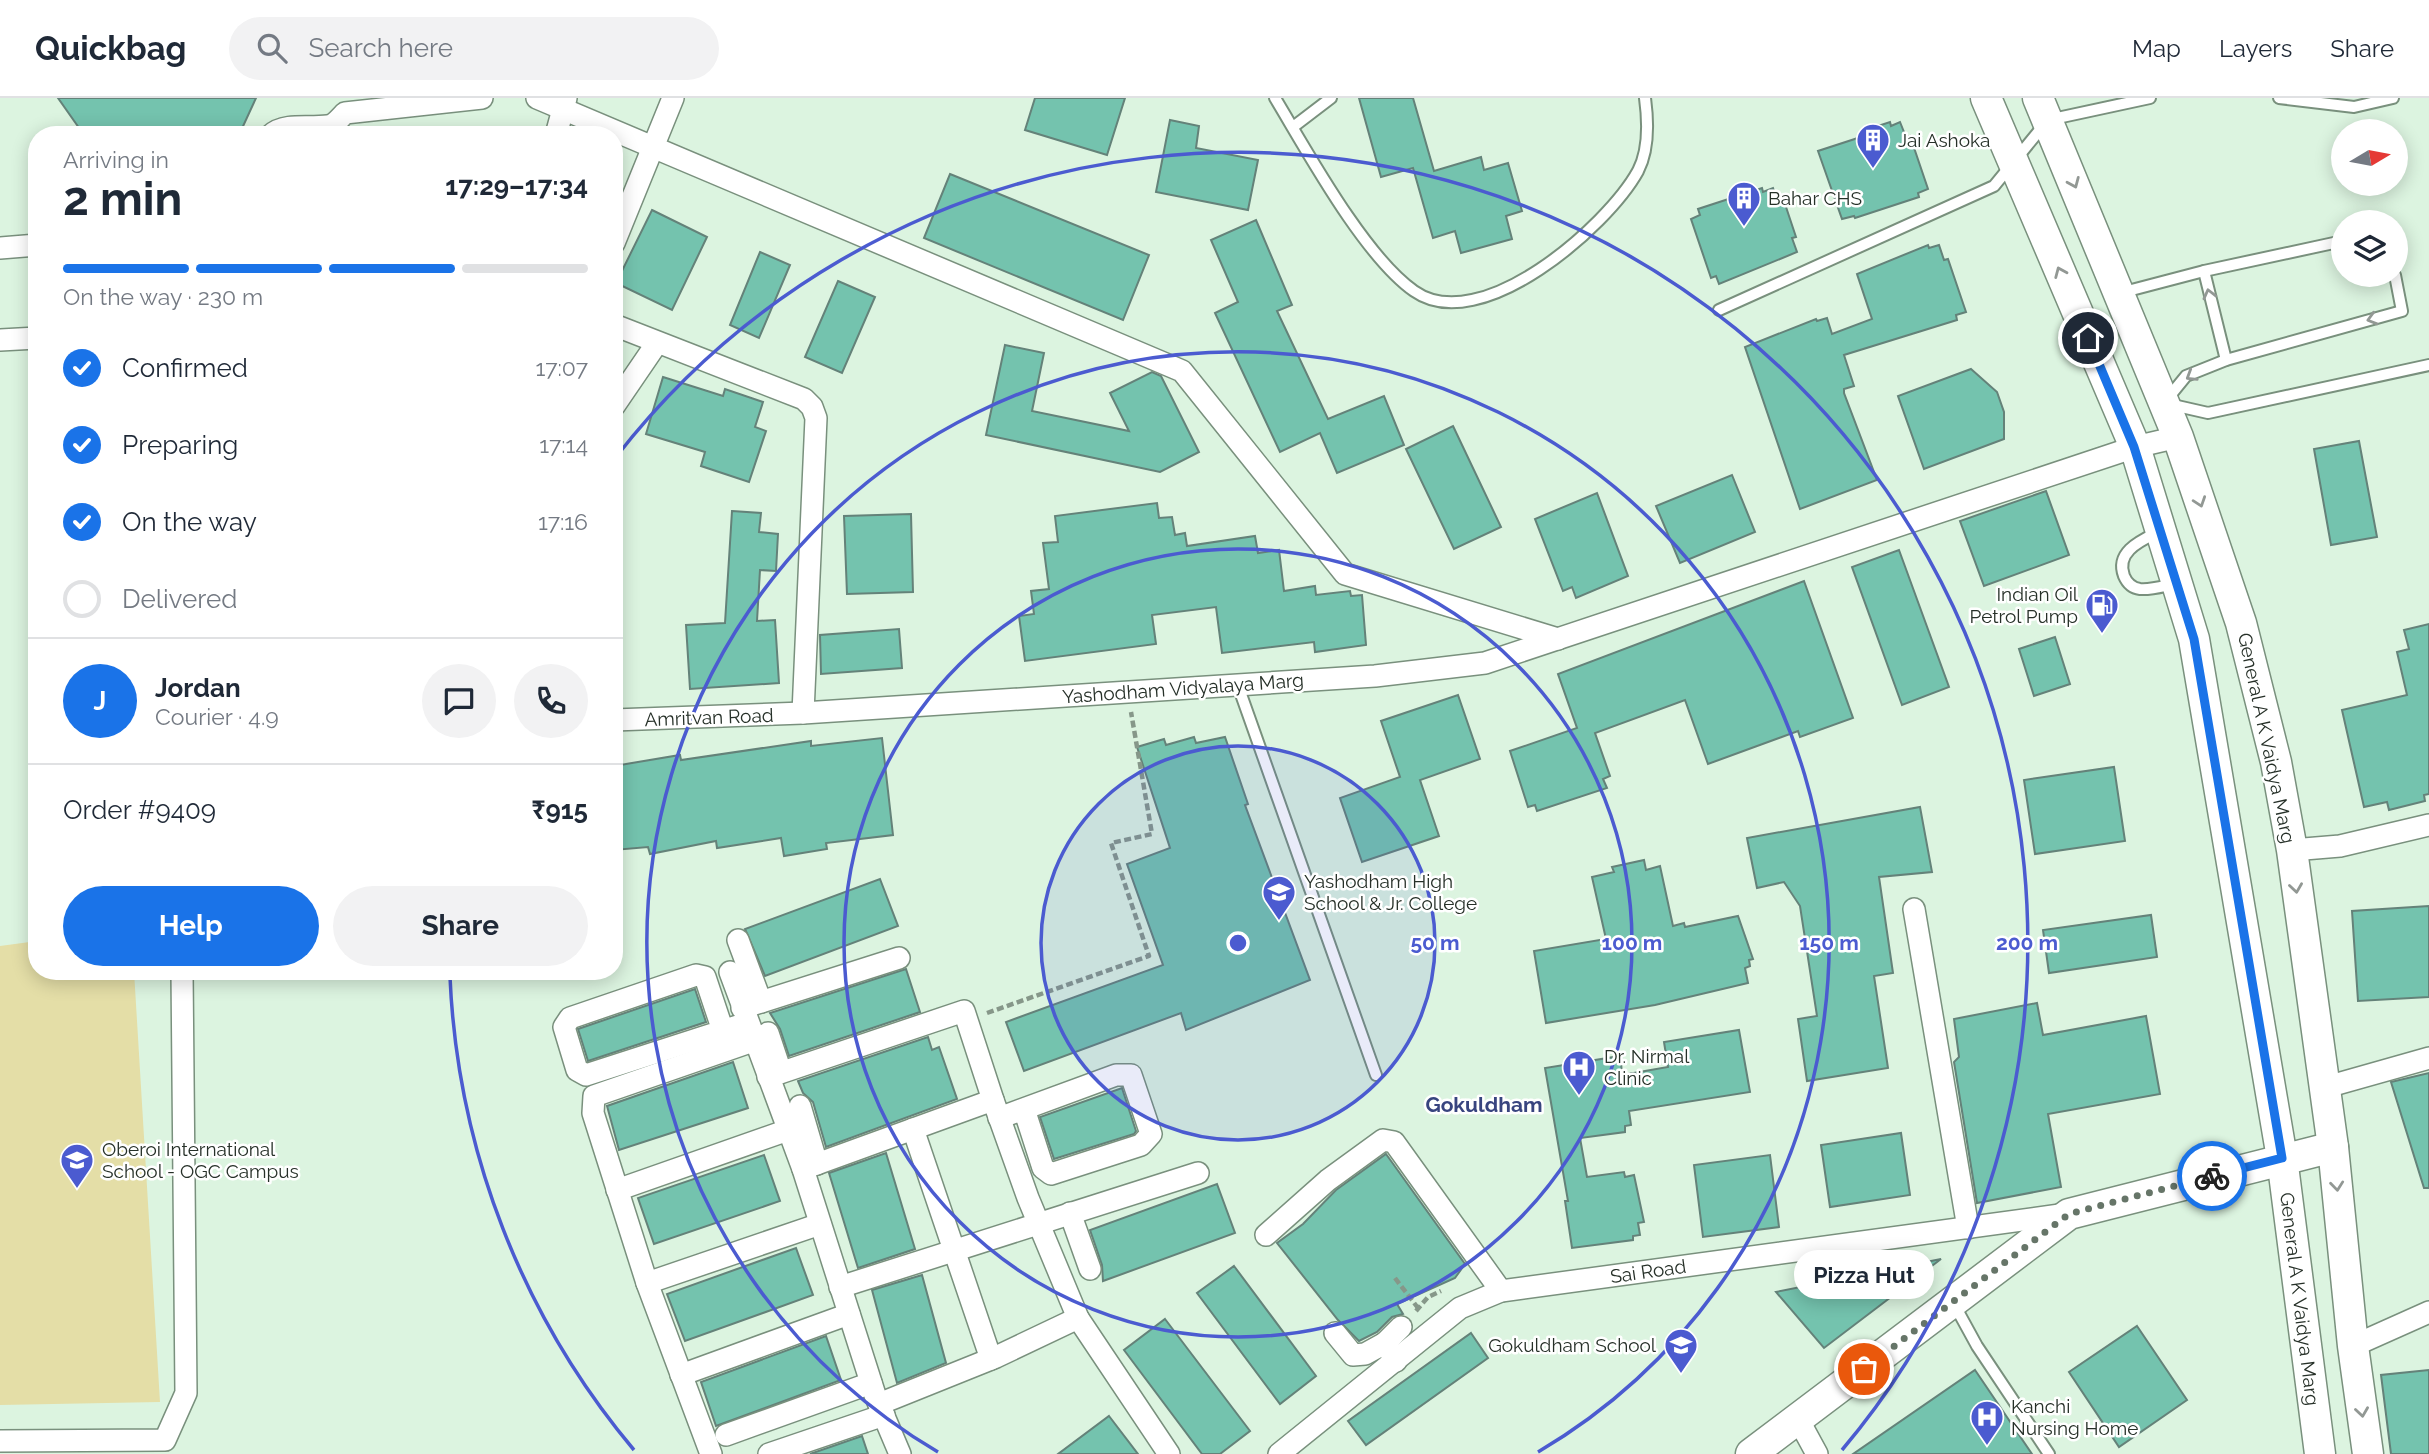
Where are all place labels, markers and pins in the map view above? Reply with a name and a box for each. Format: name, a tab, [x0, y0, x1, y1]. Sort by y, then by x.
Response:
building icon: Jai Ashoka	[1854, 121, 1892, 170]
place label: Jai Ashoka	[1898, 129, 1990, 151]
building icon: Bahar CHS	[1725, 179, 1763, 228]
place label: Bahar CHS	[1768, 187, 1862, 209]
pin	[2058, 308, 2118, 368]
place label: Indian Oil Petrol Pump	[1970, 583, 2079, 627]
fuel station icon: Indian Oil Petrol Pump	[2083, 586, 2121, 635]
place label: Yashodham High School & Jr. College	[1304, 870, 1477, 914]
school or university icon: Yashodham High School & Jr. College	[1260, 873, 1298, 922]
centre of rings	[1226, 931, 1250, 955]
place label: Dr. Nirmal Clinic	[1604, 1045, 1690, 1089]
hospital icon: Dr. Nirmal Clinic	[1560, 1048, 1598, 1097]
place label: Oberoi International School - OGC Campus	[102, 1138, 299, 1182]
school or university icon: Oberoi International School - OGC Campus	[58, 1141, 96, 1190]
callout: Pizza Hut	[1794, 1250, 1934, 1299]
school or university icon: Gokuldham School	[1662, 1326, 1700, 1375]
place label: Gokuldham School	[1488, 1334, 1657, 1356]
pin	[1834, 1339, 1894, 1399]
place label: Kanchi Nursing Home	[2011, 1395, 2138, 1439]
hospital icon: Kanchi Nursing Home	[1968, 1398, 2006, 1447]

